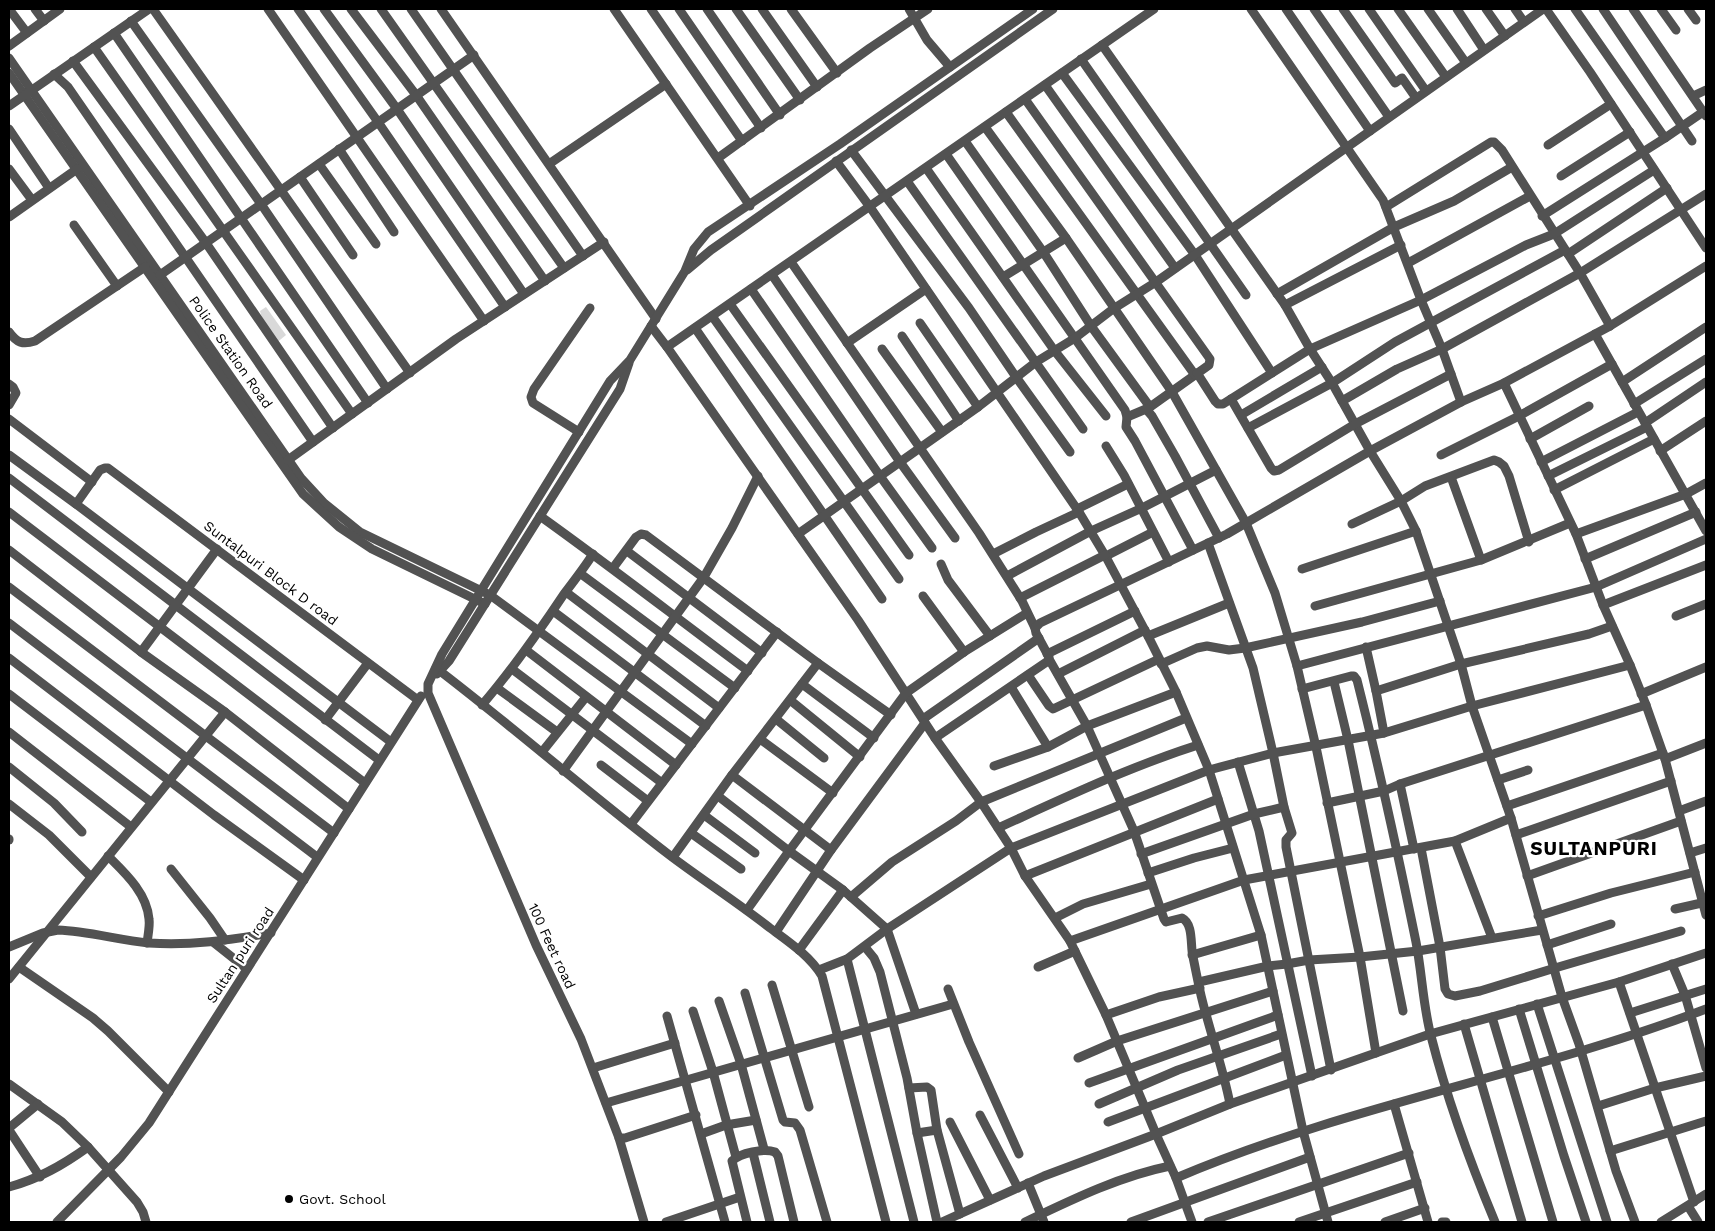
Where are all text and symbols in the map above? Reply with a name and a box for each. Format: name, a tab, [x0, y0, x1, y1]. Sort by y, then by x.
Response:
street label: Police Station Road	[186, 293, 276, 411]
street label: Suntalpuri Block D road	[201, 517, 341, 629]
district label: SULTANPURI	[1530, 837, 1658, 860]
street label: 100 Feet road	[525, 901, 579, 991]
street label: Sultan puri road	[203, 904, 277, 1006]
place label: Govt. School	[299, 1191, 386, 1207]
marker: Govt. School	[283, 1193, 295, 1205]

